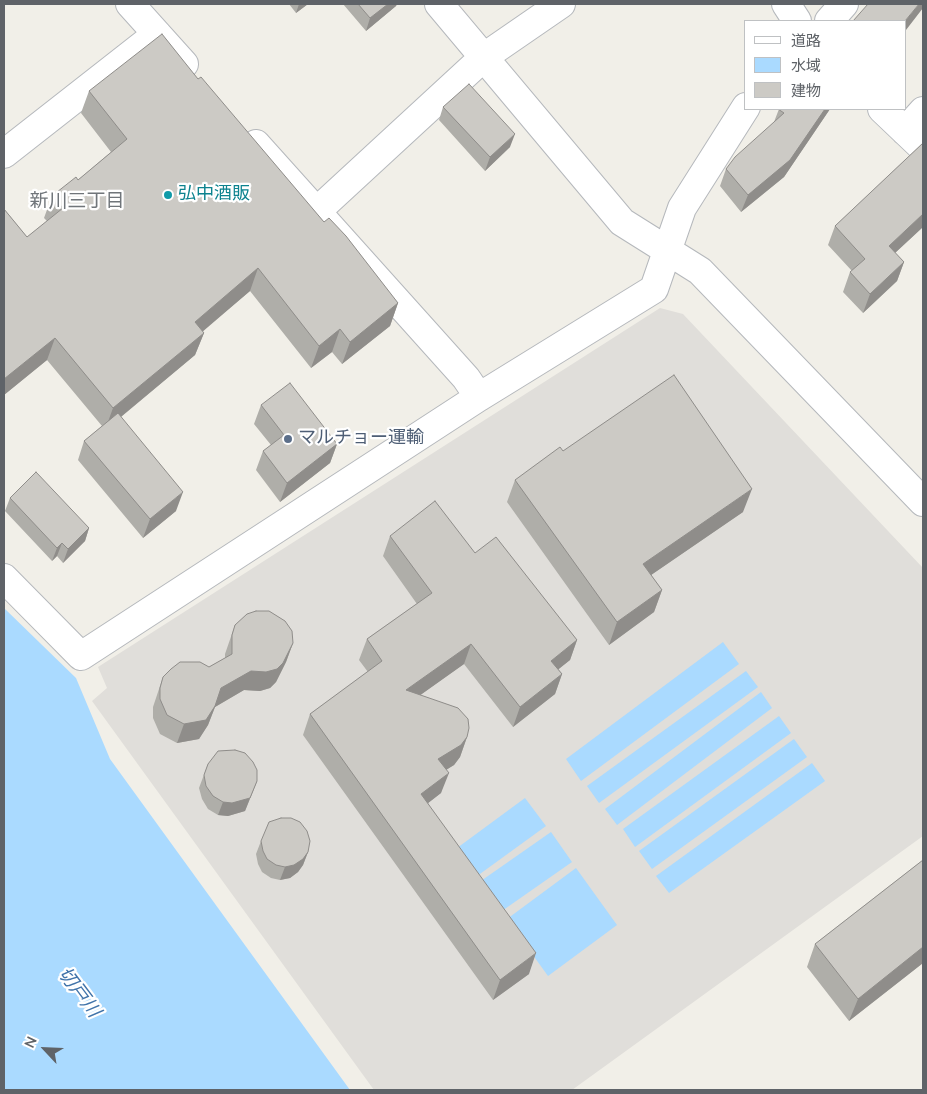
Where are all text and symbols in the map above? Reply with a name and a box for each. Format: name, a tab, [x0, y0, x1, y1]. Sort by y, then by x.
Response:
legend	[744, 20, 907, 110]
text: 道路	[791, 31, 821, 51]
text: 水域	[791, 56, 821, 76]
text: 建物	[791, 81, 821, 101]
place label: 弘中酒販	[178, 184, 250, 206]
marker: 弘中酒販	[162, 189, 174, 201]
district label: 新川三丁目	[30, 191, 124, 213]
place label: マルチョー運輸	[298, 428, 424, 450]
marker: マルチョー運輸	[282, 433, 294, 445]
water label: 切戸川	[52, 963, 104, 1023]
north arrow	[20, 1024, 70, 1074]
text: N	[20, 1034, 42, 1051]

